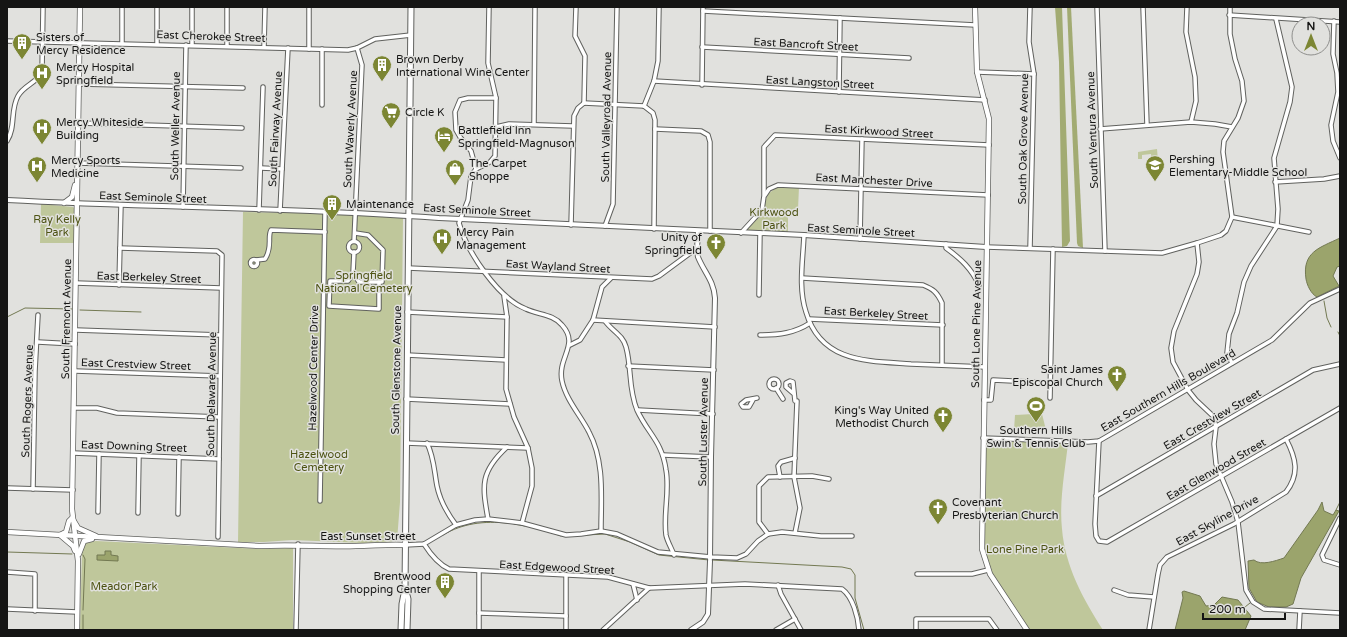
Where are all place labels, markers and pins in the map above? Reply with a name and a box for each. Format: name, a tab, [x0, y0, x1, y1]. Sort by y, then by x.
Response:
place label: Sisters of Mercy Residence	[36, 31, 125, 57]
building icon: Sisters of Mercy Residence	[11, 32, 33, 60]
place label: Brown Derby International Wine Center	[396, 53, 530, 79]
building icon: Brown Derby International Wine Center	[371, 54, 393, 82]
place label: Mercy Hospital Springfield	[56, 61, 134, 87]
hospital icon: Mercy Hospital Springfield	[31, 62, 53, 90]
supermarket icon: Circle K	[380, 101, 402, 129]
place label: Circle K	[405, 106, 445, 119]
place label: Mercy Whiteside Building	[56, 116, 143, 142]
hospital icon: Mercy Whiteside Building	[31, 117, 53, 145]
place label: Battlefield Inn Springfield-Magnuson	[458, 124, 575, 150]
hotel icon: Battlefield Inn Springfield-Magnuson	[433, 125, 455, 153]
place label: Pershing Elementary-Middle School	[1169, 153, 1307, 179]
place label: Mercy Sports Medicine	[51, 154, 120, 180]
school or university icon: Pershing Elementary-Middle School	[1144, 154, 1166, 182]
hospital icon: Mercy Sports Medicine	[26, 155, 48, 183]
place label: The Carpet Shoppe	[469, 157, 527, 183]
shop icon: The Carpet Shoppe	[444, 158, 466, 186]
building icon: Maintenance	[321, 193, 343, 221]
place label: Maintenance	[346, 198, 414, 211]
place label: Mercy Pain Management	[456, 226, 526, 252]
hospital icon: Mercy Pain Management	[431, 227, 453, 255]
place label: Unity of Springfield	[645, 231, 703, 257]
church icon: Unity of Springfield	[705, 232, 727, 260]
place label: Saint James Episcopal Church	[1012, 363, 1103, 389]
church icon: Saint James Episcopal Church	[1106, 364, 1128, 392]
sports icon: Southern Hills Swin & Tennis Club	[1025, 395, 1047, 423]
place label: King's Way United Methodist Church	[834, 404, 929, 430]
church icon: King's Way United Methodist Church	[932, 405, 954, 433]
place label: Southern Hills Swin & Tennis Club	[987, 424, 1085, 450]
place label: Covenant Presbyterian Church	[952, 496, 1059, 522]
church icon: Covenant Presbyterian Church	[927, 497, 949, 525]
place label: Brentwood Shopping Center	[343, 570, 432, 596]
building icon: Brentwood Shopping Center	[434, 571, 456, 599]

